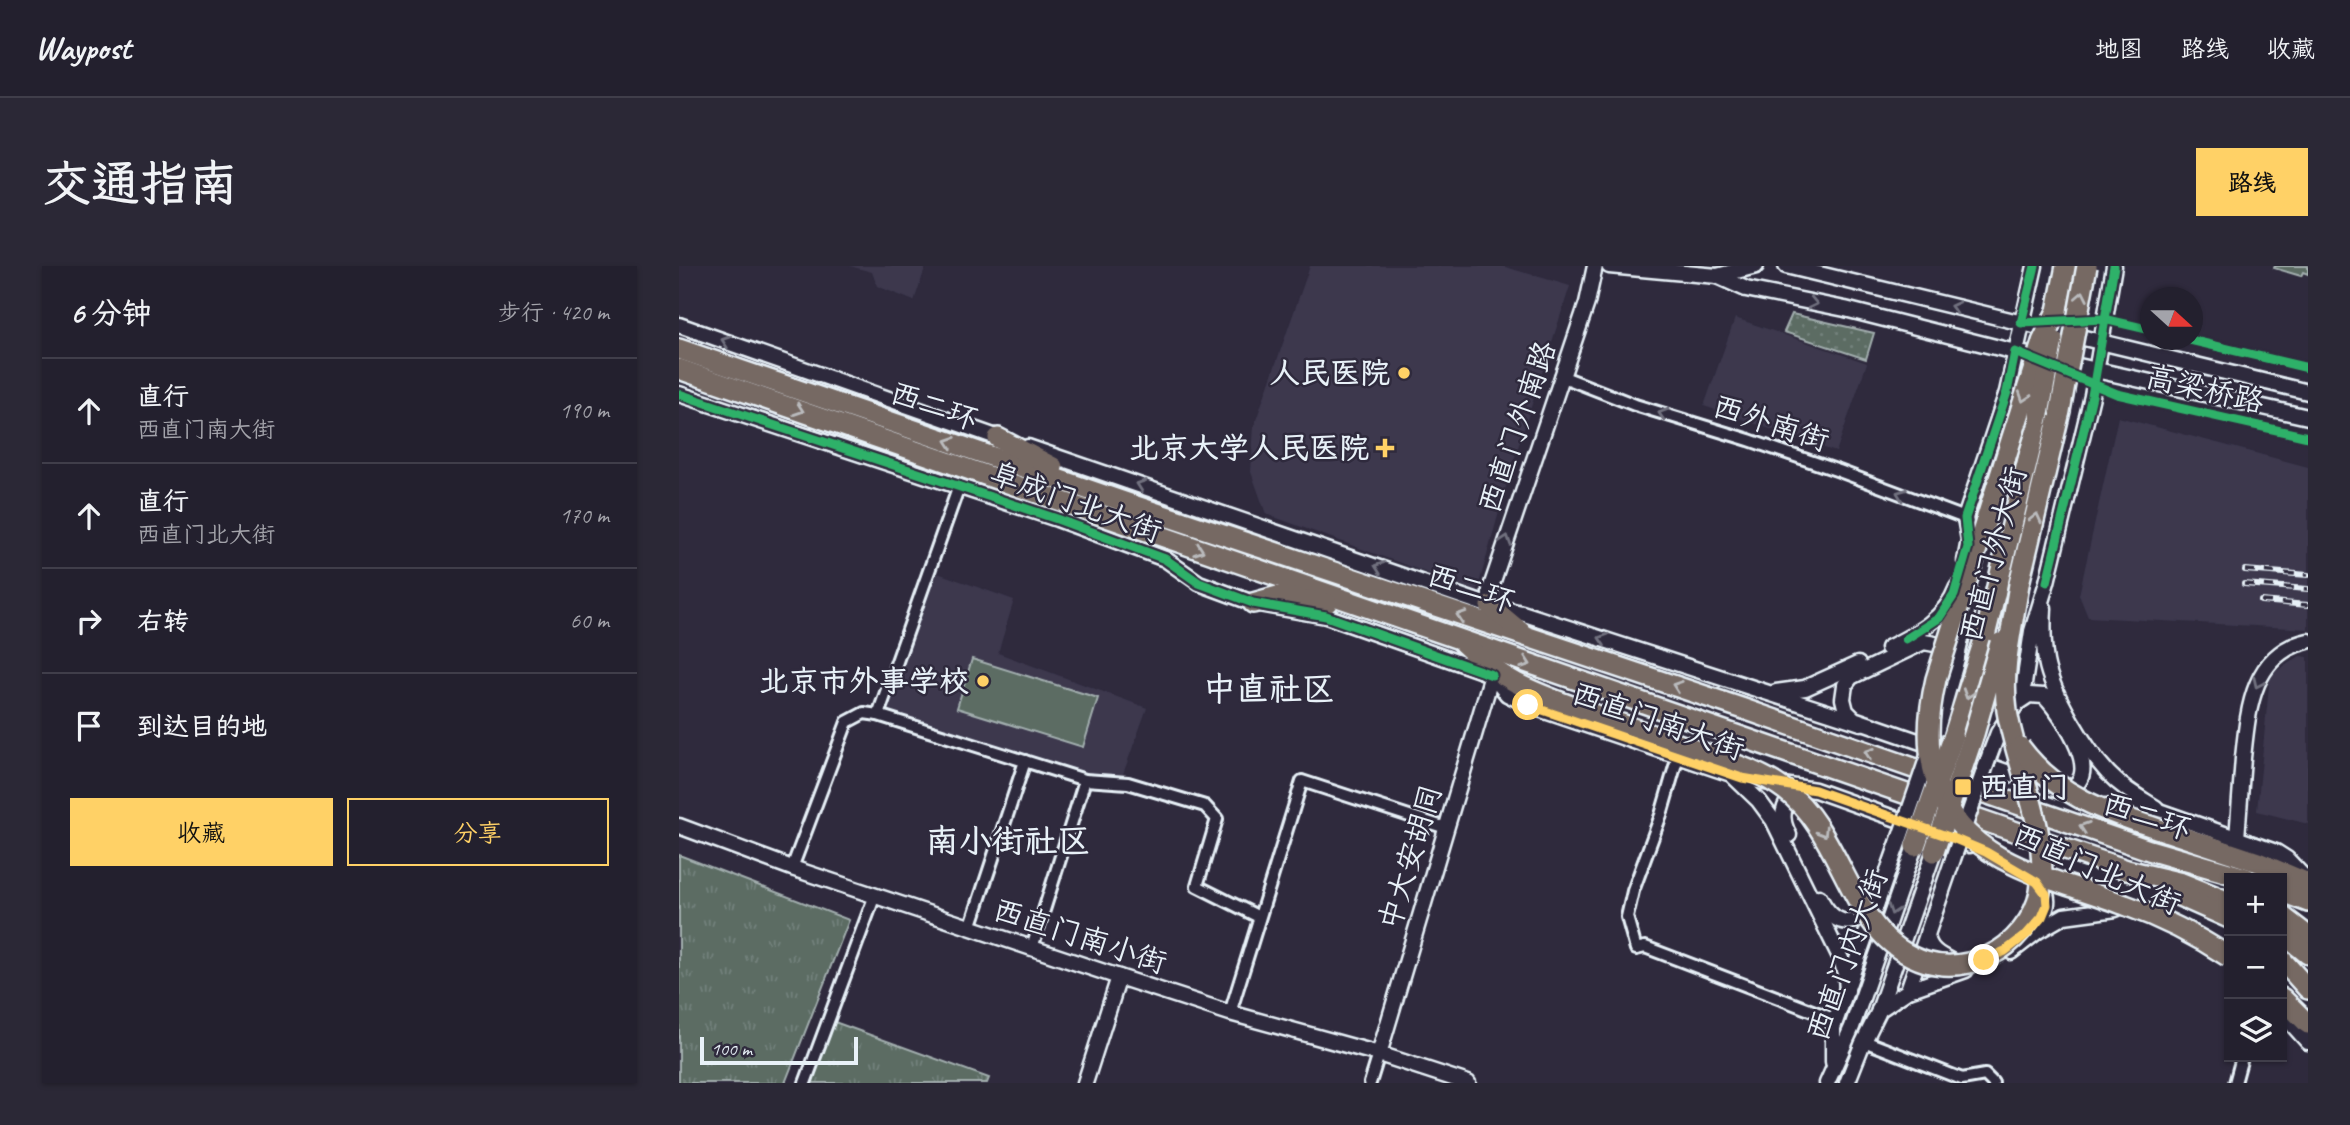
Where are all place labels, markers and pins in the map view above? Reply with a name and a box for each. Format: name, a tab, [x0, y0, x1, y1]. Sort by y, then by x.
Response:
place label: 人民医院	[1270, 354, 1390, 392]
marker: 人民医院	[1396, 365, 1412, 381]
place label: 北京大学人民医院	[1129, 429, 1369, 467]
marker: 北京大学人民医院	[1375, 438, 1395, 458]
place label: 北京市外事学校	[759, 662, 969, 700]
marker: 北京市外事学校	[975, 673, 991, 689]
place label: 西直门	[1979, 768, 2069, 806]
marker: 西直门	[1953, 777, 1973, 797]

